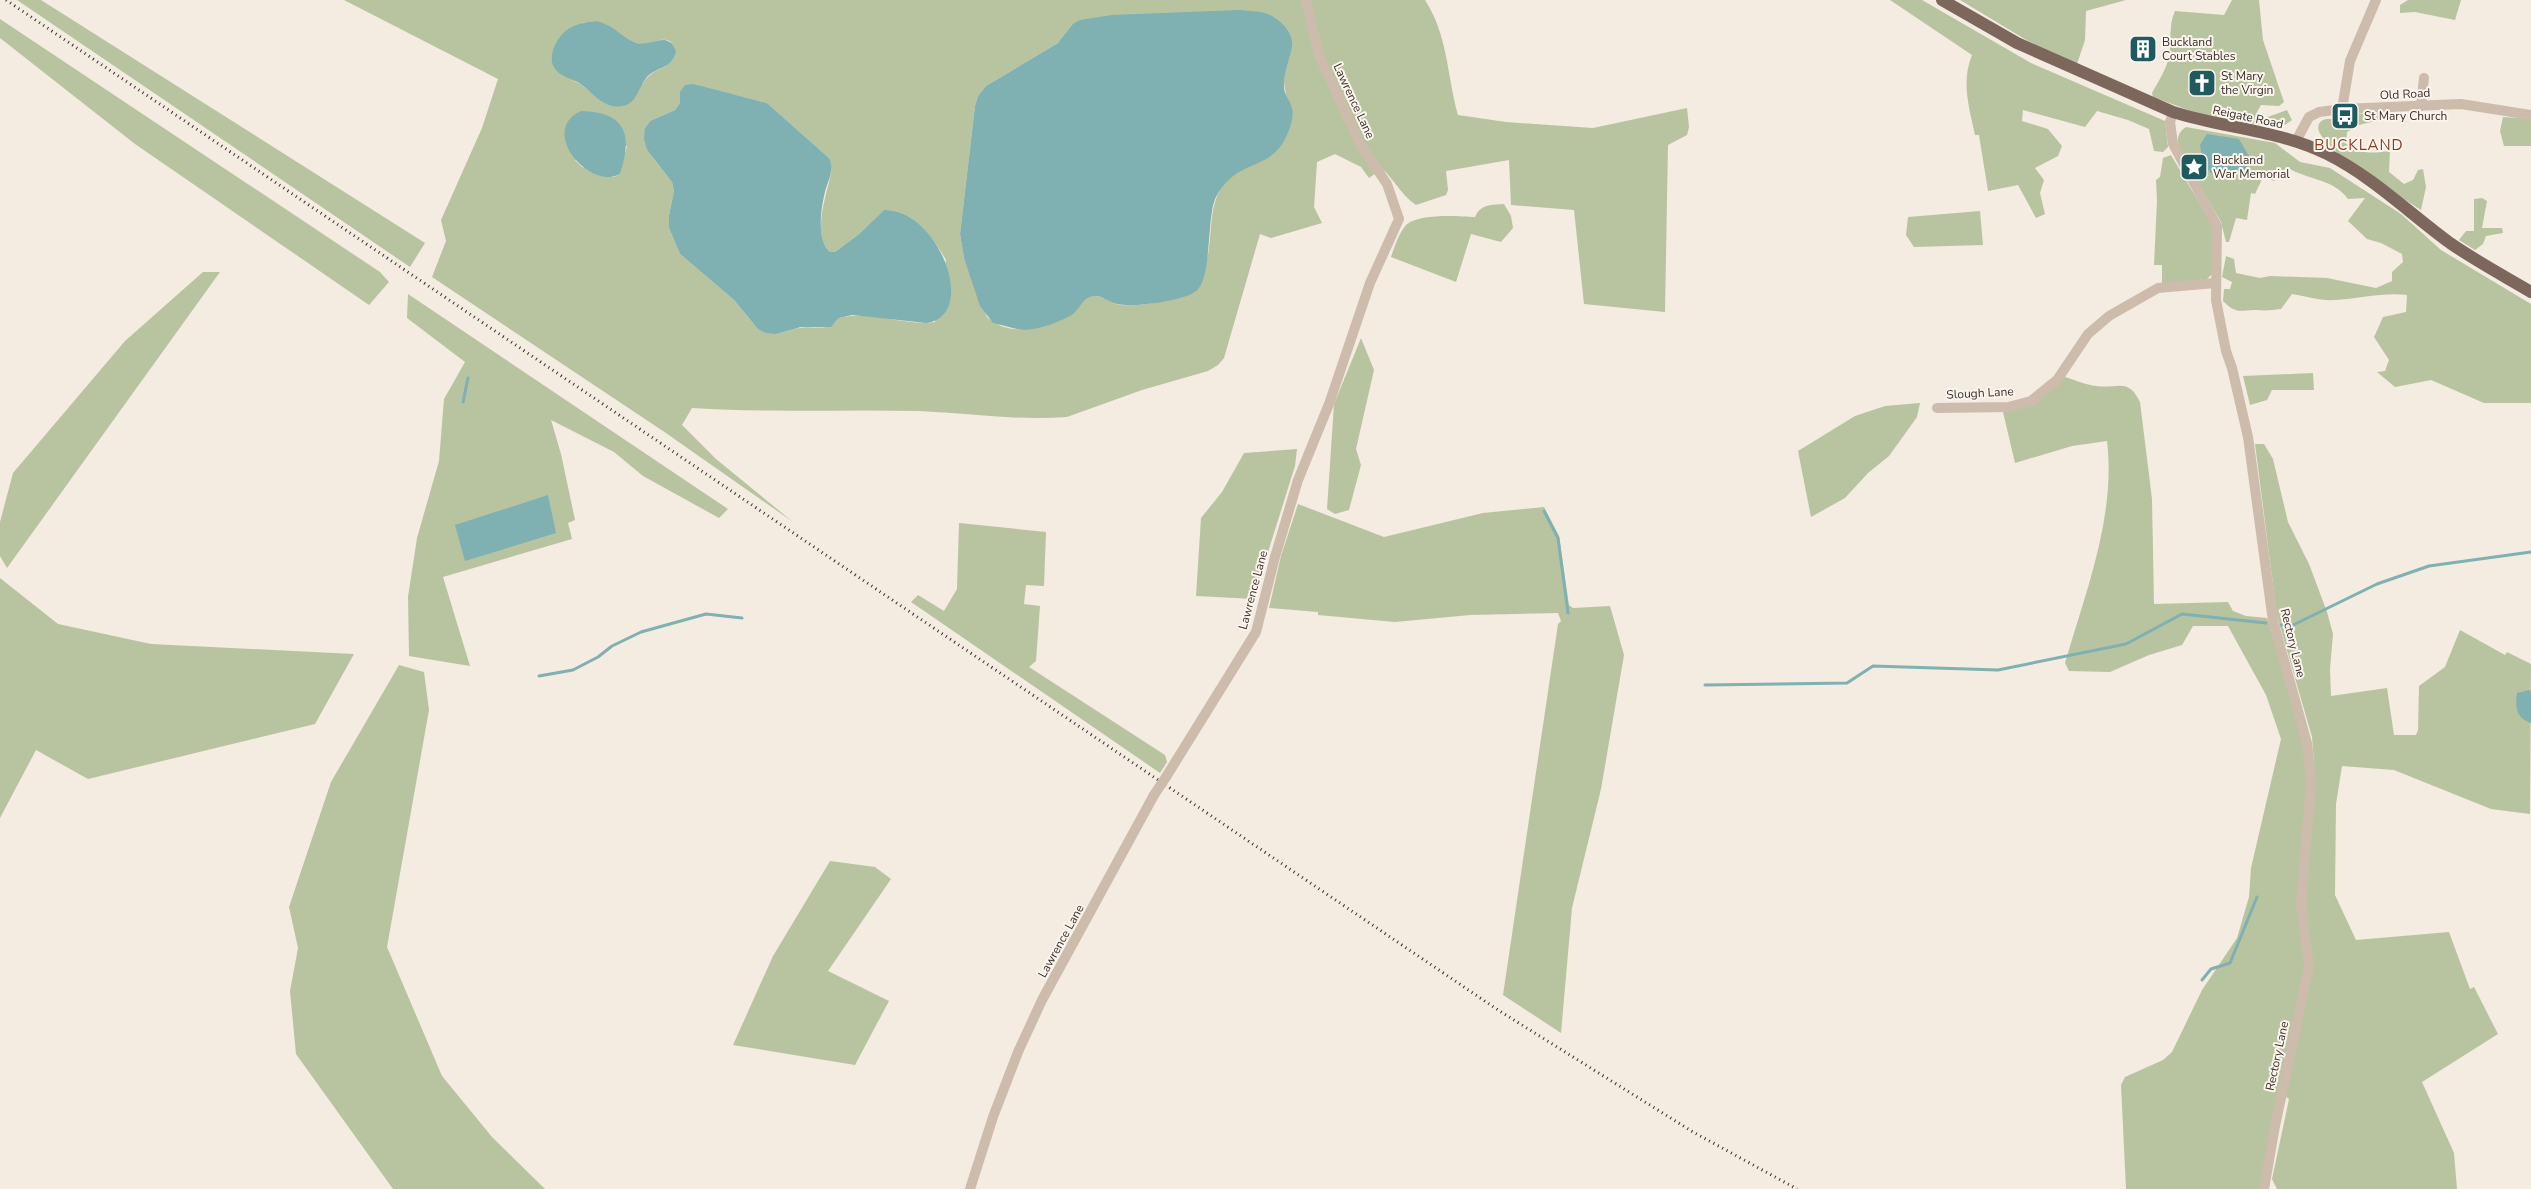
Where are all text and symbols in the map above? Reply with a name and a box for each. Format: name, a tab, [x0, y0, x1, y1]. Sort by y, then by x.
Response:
building icon: Buckland Court Stables	[2128, 34, 2158, 64]
place label: Buckland Court Stables	[2162, 34, 2236, 64]
street label: Lawrence Lane	[1330, 61, 1378, 141]
church icon: St Mary the Virgin	[2187, 68, 2217, 98]
place label: St Mary the Virgin	[2221, 68, 2273, 98]
street label: Old Road	[2379, 85, 2431, 103]
bus stop icon: St Mary Church	[2330, 101, 2360, 131]
street label: Reigate Road	[2211, 102, 2285, 132]
place label: St Mary Church	[2364, 108, 2447, 124]
district label: BUCKLAND	[2314, 135, 2404, 155]
place icon: Buckland War Memorial	[2179, 152, 2209, 182]
place label: Buckland War Memorial	[2213, 152, 2290, 182]
street label: Slough Lane	[1946, 383, 2014, 403]
street label: Lawrence Lane	[1235, 549, 1271, 631]
street label: Rectory Lane	[2277, 607, 2309, 679]
street label: Lawrence Lane	[1034, 902, 1088, 980]
street label: Rectory Lane	[2262, 1020, 2292, 1092]

